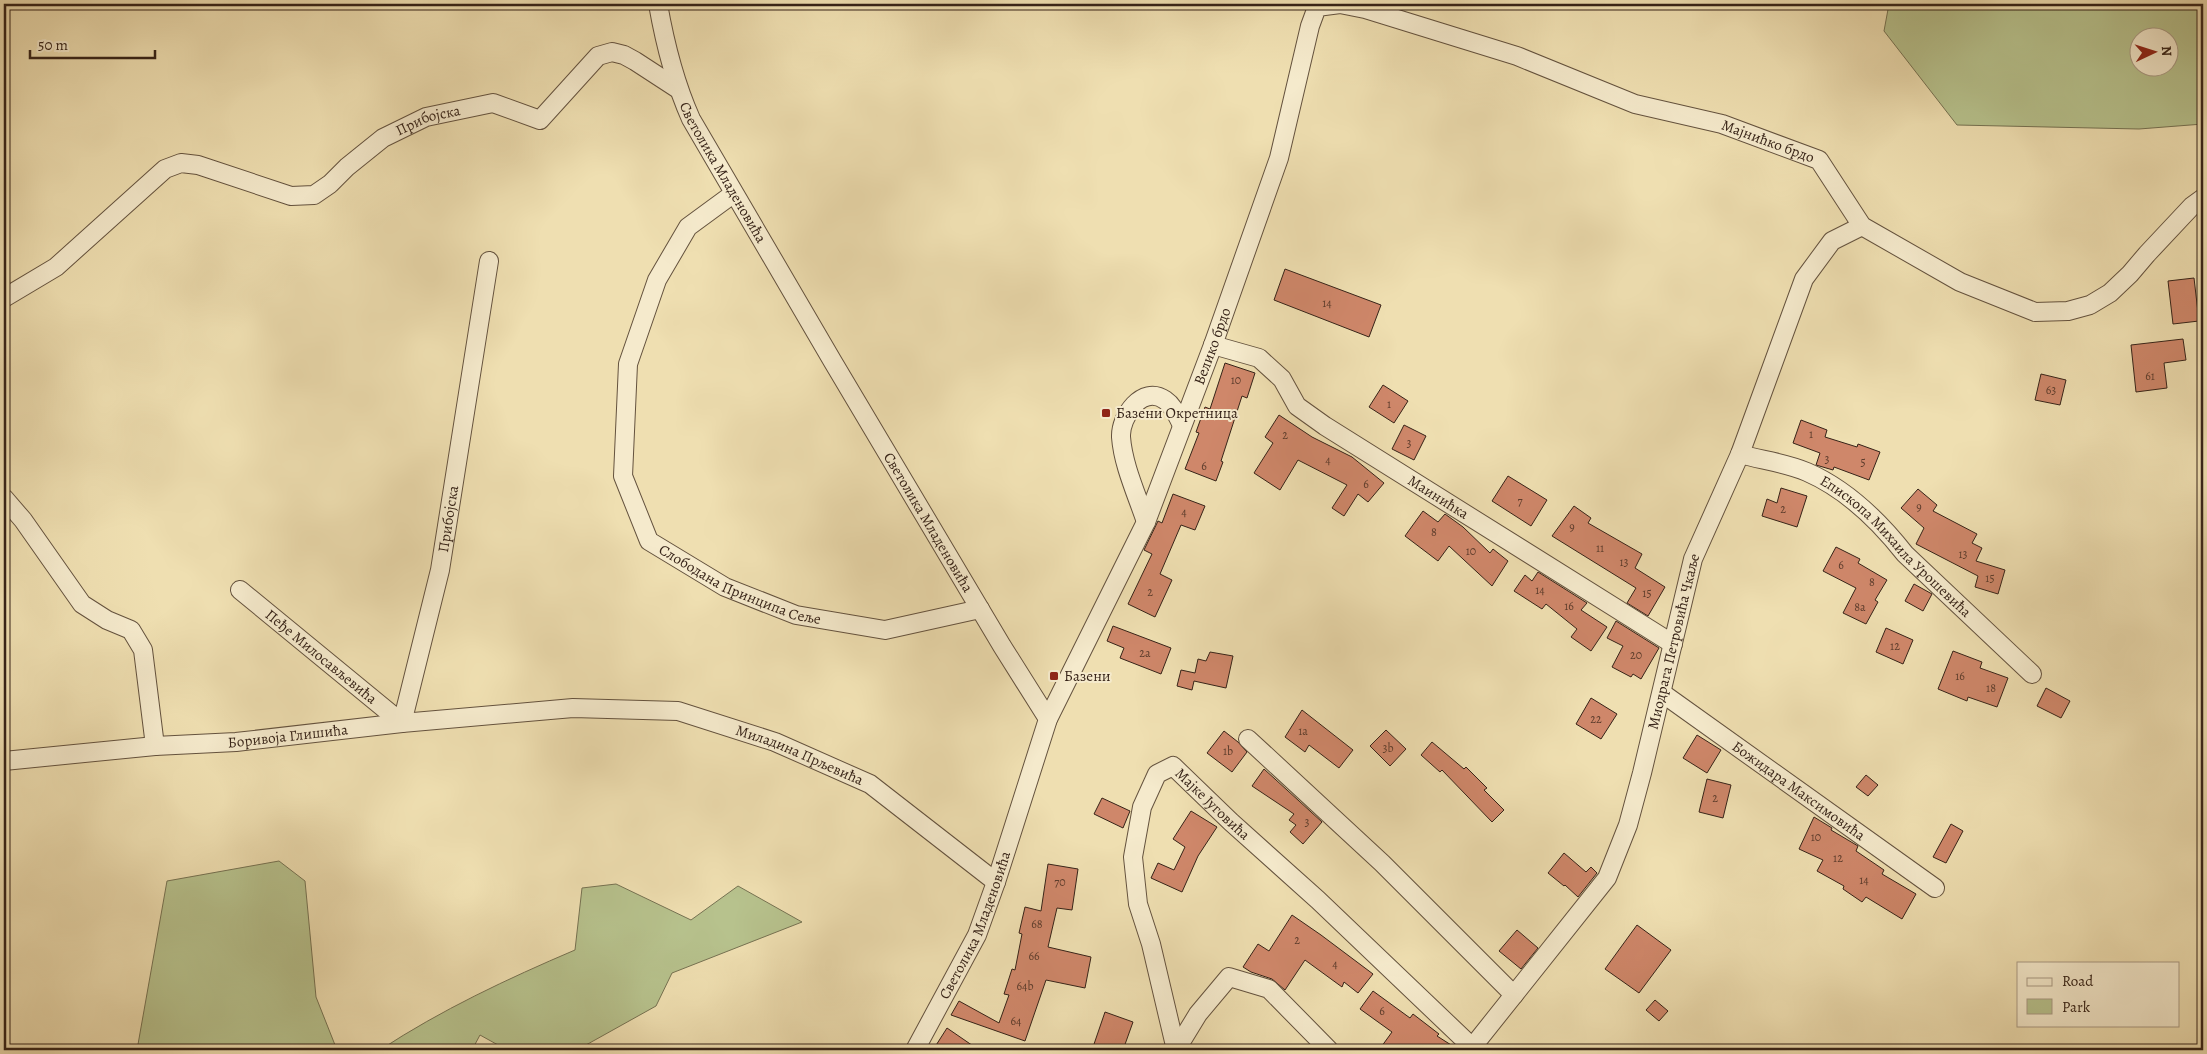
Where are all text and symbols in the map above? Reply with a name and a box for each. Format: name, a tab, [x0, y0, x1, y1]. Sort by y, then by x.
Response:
scale bar	[30, 28, 155, 60]
north arrow	[2130, 28, 2180, 78]
text: 50 m	[38, 35, 68, 55]
text: N	[2157, 45, 2176, 57]
street label: Светолика Младеновића	[675, 99, 771, 247]
street label: Прибојска	[392, 100, 462, 140]
street label: Мајнићко брдо	[1719, 115, 1817, 167]
house number: 14	[1322, 295, 1332, 311]
street label: Велико брдо	[1189, 305, 1235, 388]
house number: 61	[2145, 368, 2155, 384]
house number: 10	[1231, 372, 1241, 388]
house number: 63	[2046, 382, 2056, 398]
house number: 1	[1387, 396, 1391, 412]
place label: Базени Окретница	[1116, 403, 1238, 423]
marker: Базени Окретница	[1100, 407, 1112, 419]
house number: 1	[1809, 426, 1813, 442]
house number: 2	[1282, 427, 1288, 443]
house number: 3	[1407, 435, 1412, 451]
street label: Светолика Младеновића	[879, 449, 978, 596]
house number: 3	[1825, 451, 1830, 467]
house number: 4	[1325, 452, 1331, 468]
house number: 5	[1860, 454, 1866, 470]
house number: 6	[1201, 458, 1207, 474]
street label: Маинићка	[1404, 470, 1473, 524]
street label: Епископа Михаила Урошевића	[1816, 470, 1976, 622]
house number: 6	[1363, 476, 1369, 492]
street label: Прибојска	[433, 484, 463, 554]
house number: 7	[1517, 493, 1523, 509]
house number: 9	[1916, 499, 1922, 515]
house number: 2	[1780, 501, 1786, 517]
house number: 4	[1181, 504, 1187, 520]
house number: 9	[1569, 519, 1575, 535]
house number: 8	[1431, 524, 1437, 540]
street label: Слободана Принципа Сеље	[655, 539, 823, 629]
house number: 11	[1596, 540, 1604, 556]
house number: 10	[1466, 543, 1476, 559]
house number: 13	[1958, 546, 1968, 562]
street label: Миодрага Петровића Чкаље	[1643, 550, 1704, 731]
house number: 13	[1619, 554, 1629, 570]
house number: 6	[1838, 557, 1844, 573]
house number: 15	[1985, 570, 1995, 586]
house number: 8	[1869, 574, 1875, 590]
house number: 14	[1535, 582, 1545, 598]
house number: 2	[1147, 584, 1153, 600]
house number: 15	[1642, 585, 1652, 601]
house number: 16	[1564, 598, 1574, 614]
house number: 8a	[1854, 599, 1866, 615]
street label: Пеђе Милосављевића	[261, 605, 381, 709]
house number: 12	[1890, 638, 1900, 654]
house number: 2a	[1139, 645, 1151, 661]
house number: 20	[1630, 647, 1642, 663]
place label: Базени	[1064, 666, 1111, 686]
house number: 16	[1955, 668, 1965, 684]
marker: Базени	[1048, 670, 1060, 682]
house number: 18	[1986, 680, 1996, 696]
house number: 22	[1590, 711, 1602, 727]
street label: Боривоја Глишића	[227, 719, 349, 752]
street label: Миладина Прљевића	[733, 720, 867, 790]
house number: 1a	[1298, 723, 1308, 739]
street label: Божидара Максимовића	[1728, 736, 1869, 845]
house number: 3b	[1382, 740, 1394, 756]
house number: 1b	[1223, 743, 1233, 759]
street label: Мајке Југовића	[1171, 763, 1254, 844]
house number: 2	[1712, 790, 1718, 806]
house number: 3	[1305, 814, 1310, 830]
house number: 10	[1811, 829, 1821, 845]
street label: Светолика Младеновића	[934, 849, 1015, 1003]
house number: 12	[1833, 850, 1843, 866]
house number: 14	[1859, 872, 1869, 888]
house number: 70	[1054, 874, 1066, 890]
house number: 68	[1031, 916, 1043, 932]
house number: 2	[1294, 932, 1300, 948]
house number: 66	[1028, 948, 1040, 964]
house number: 4	[1332, 956, 1338, 972]
legend	[2017, 962, 2180, 1026]
text: Road	[2062, 971, 2094, 991]
house number: 64b	[1016, 978, 1034, 994]
text: Park	[2062, 997, 2091, 1017]
house number: 6	[1379, 1003, 1385, 1019]
house number: 64	[1011, 1013, 1022, 1029]

